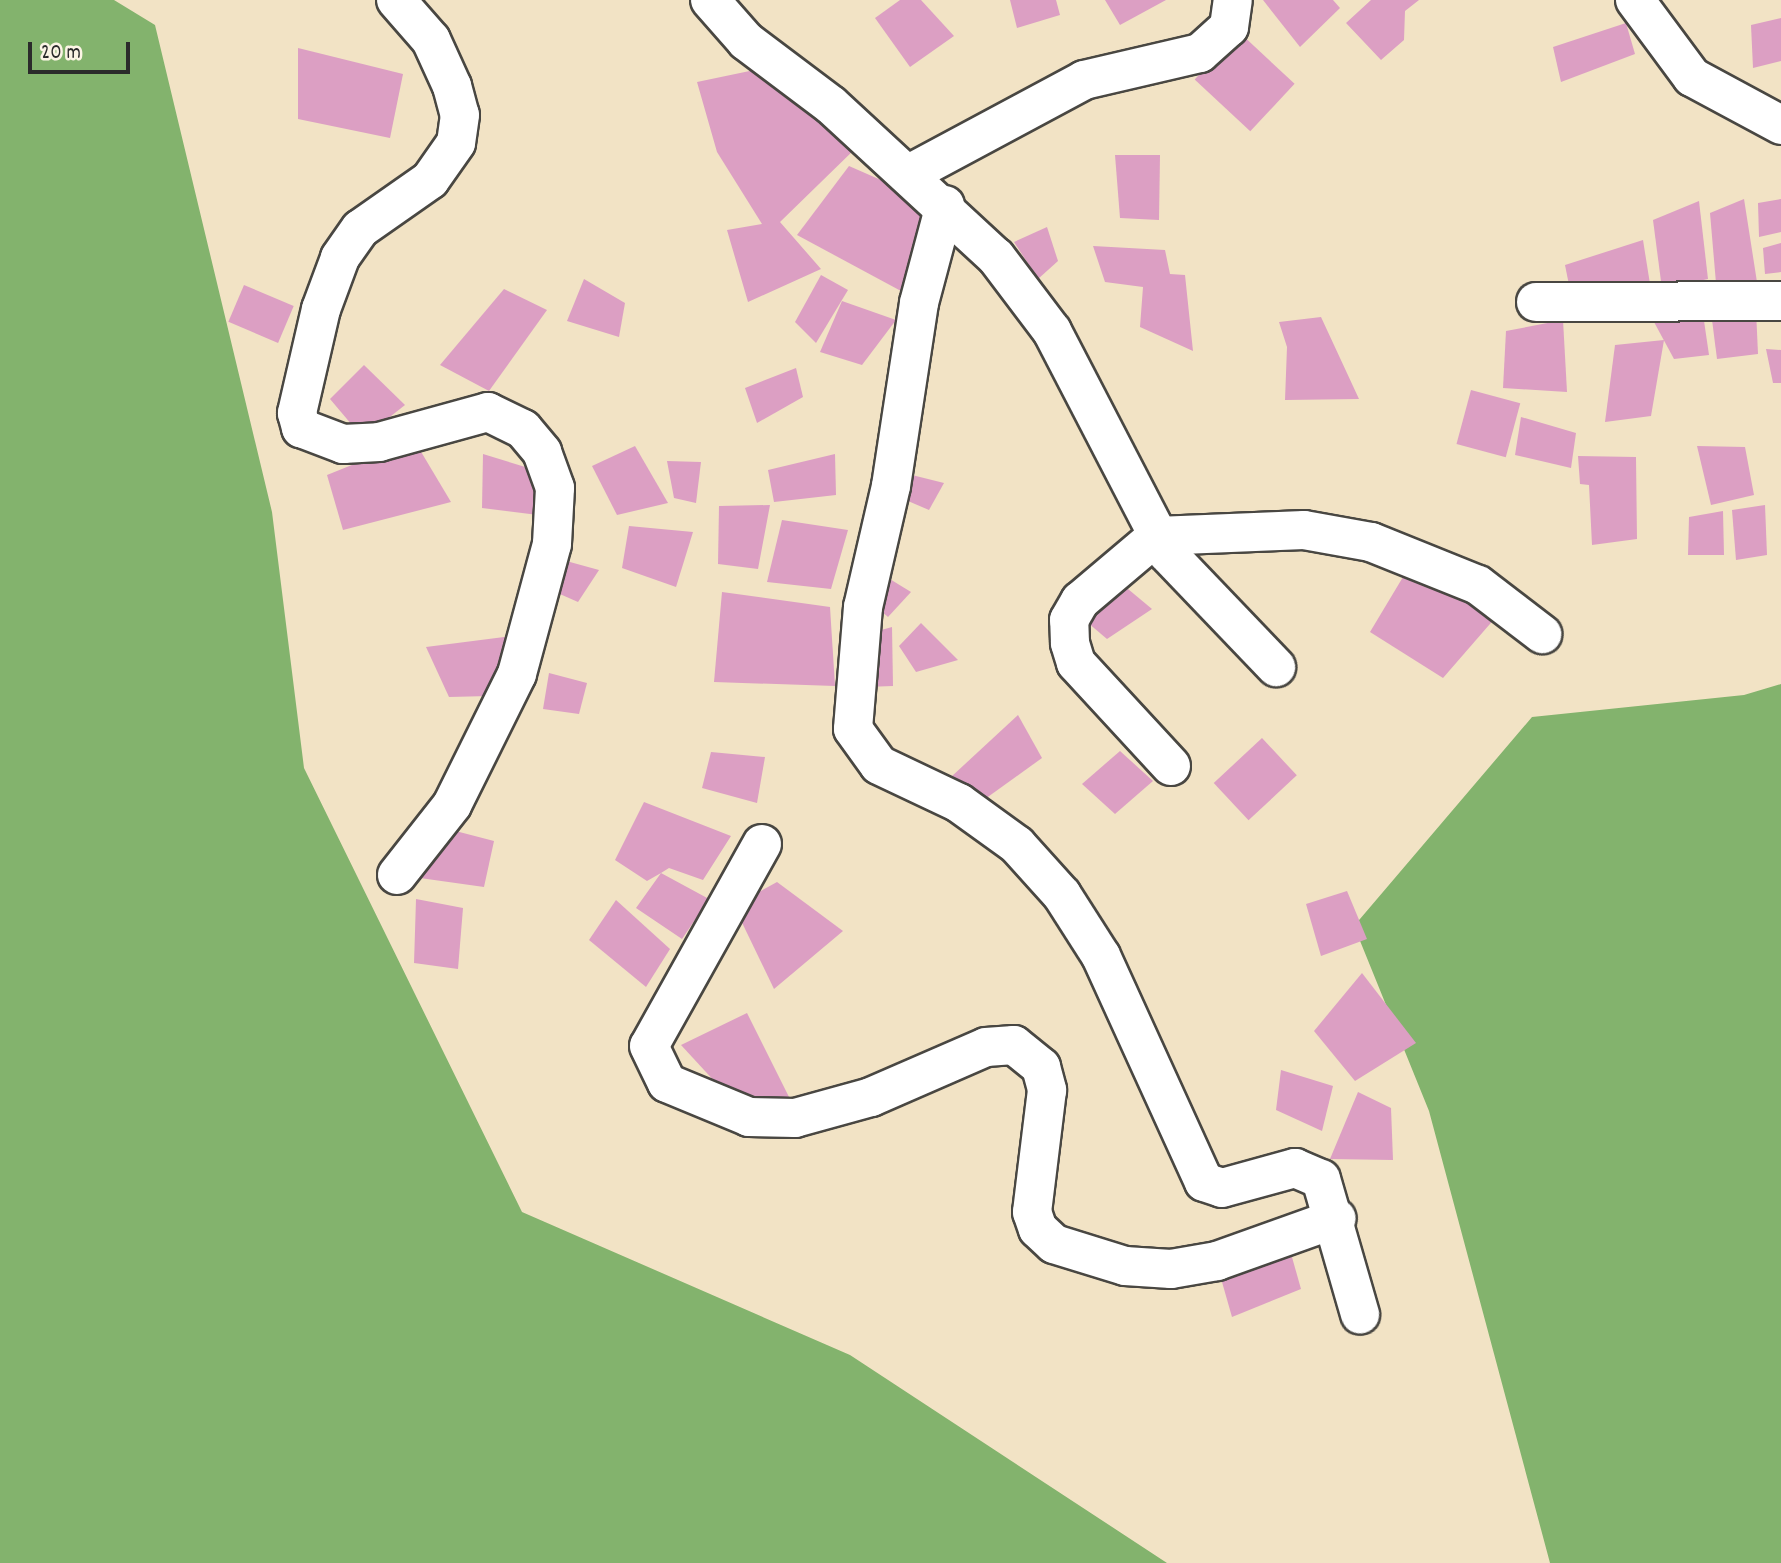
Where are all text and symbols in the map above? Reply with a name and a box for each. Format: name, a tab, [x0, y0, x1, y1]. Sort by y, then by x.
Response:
scale bar	[32, 28, 133, 72]
text: 20 m	[41, 39, 81, 69]

